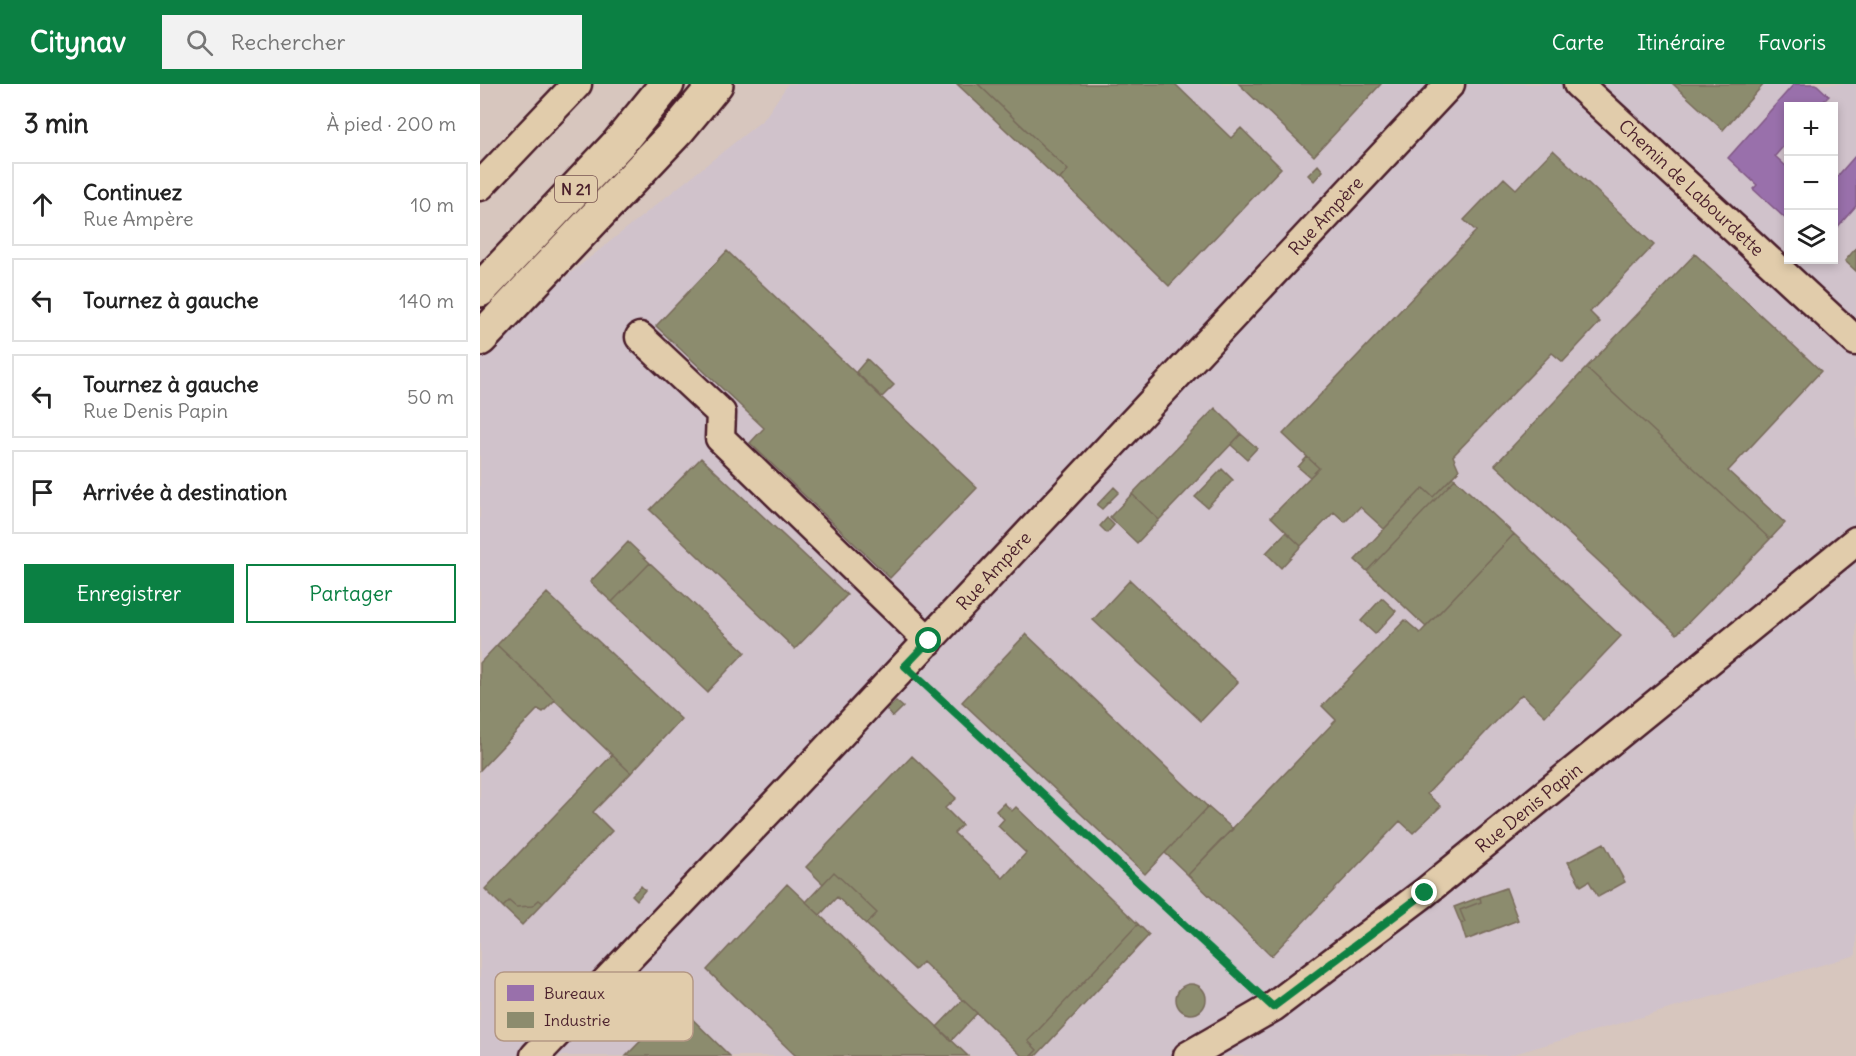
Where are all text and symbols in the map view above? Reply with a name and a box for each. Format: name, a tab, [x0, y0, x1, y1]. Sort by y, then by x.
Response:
search box	[162, 15, 582, 69]
text: Citynav	[30, 24, 126, 60]
icon: search	[183, 26, 216, 59]
text: Rechercher	[231, 28, 345, 56]
text: Carte	[1552, 29, 1604, 56]
text: Itinéraire	[1637, 29, 1725, 56]
text: Favoris	[1758, 29, 1826, 56]
map controls	[1784, 102, 1838, 264]
button: +	[1784, 102, 1838, 156]
text: 3 min	[24, 107, 89, 140]
text: À pied · 200 m	[326, 111, 456, 136]
street label: Chemin de Labourdette	[1614, 114, 1769, 261]
button: −	[1784, 156, 1838, 210]
street label: Rue Ampère	[1283, 171, 1368, 260]
road number: N 21	[555, 176, 597, 202]
text: Continuez	[83, 178, 182, 206]
icon: ahead	[26, 188, 59, 221]
text: 10 m	[411, 192, 454, 217]
text: Rue Ampère	[83, 206, 194, 231]
button: layers	[1784, 210, 1838, 264]
icon: left	[26, 284, 59, 317]
text: Tournez à gauche	[83, 286, 259, 314]
text: 140 m	[399, 288, 454, 313]
text: Tournez à gauche	[83, 370, 259, 398]
icon: left	[26, 380, 59, 413]
text: 50 m	[407, 384, 454, 409]
text: Rue Denis Papin	[83, 398, 228, 423]
icon: arrive	[26, 476, 59, 509]
text: Arrivée à destination	[83, 478, 287, 506]
street label: Rue Ampère	[951, 526, 1036, 615]
button: Enregistrer	[24, 564, 234, 623]
button: Partager	[246, 564, 456, 623]
route start	[915, 627, 941, 653]
street label: Rue Denis Papin	[1471, 758, 1587, 858]
route end	[1411, 879, 1437, 905]
legend	[495, 972, 693, 1041]
text: Bureaux	[544, 983, 605, 1003]
text: Industrie	[544, 1010, 610, 1030]

